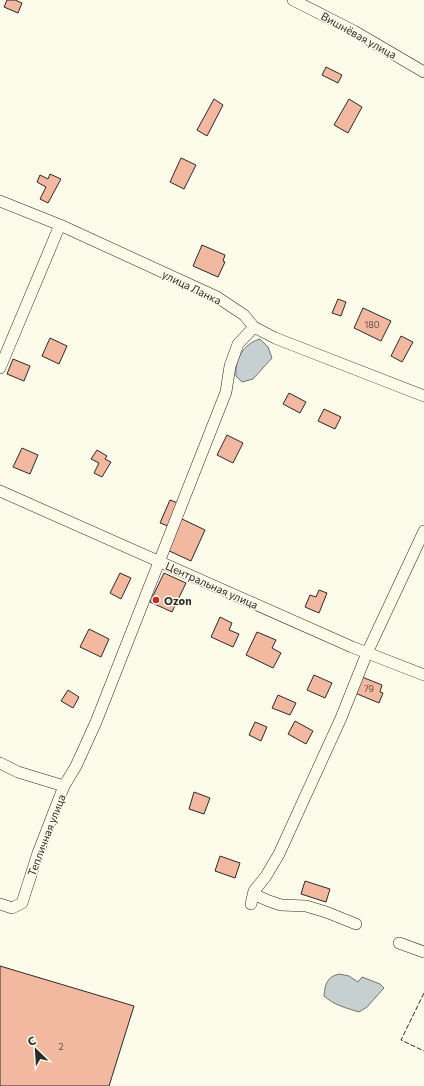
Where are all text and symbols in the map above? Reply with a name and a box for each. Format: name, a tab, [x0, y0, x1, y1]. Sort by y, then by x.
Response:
street label: Вишнёвая улица	[319, 9, 399, 61]
street label: улица Ланка	[160, 267, 224, 307]
house number: 180	[364, 319, 380, 330]
street label: Центральная улица	[164, 559, 260, 611]
place label: Ozon	[164, 594, 192, 607]
marker: Ozon	[151, 595, 161, 605]
house number: 79	[364, 683, 374, 694]
street label: Тепличная улица	[24, 792, 68, 878]
north arrow	[16, 1030, 56, 1070]
text: С	[25, 1033, 38, 1048]
house number: 2	[59, 1041, 64, 1052]

